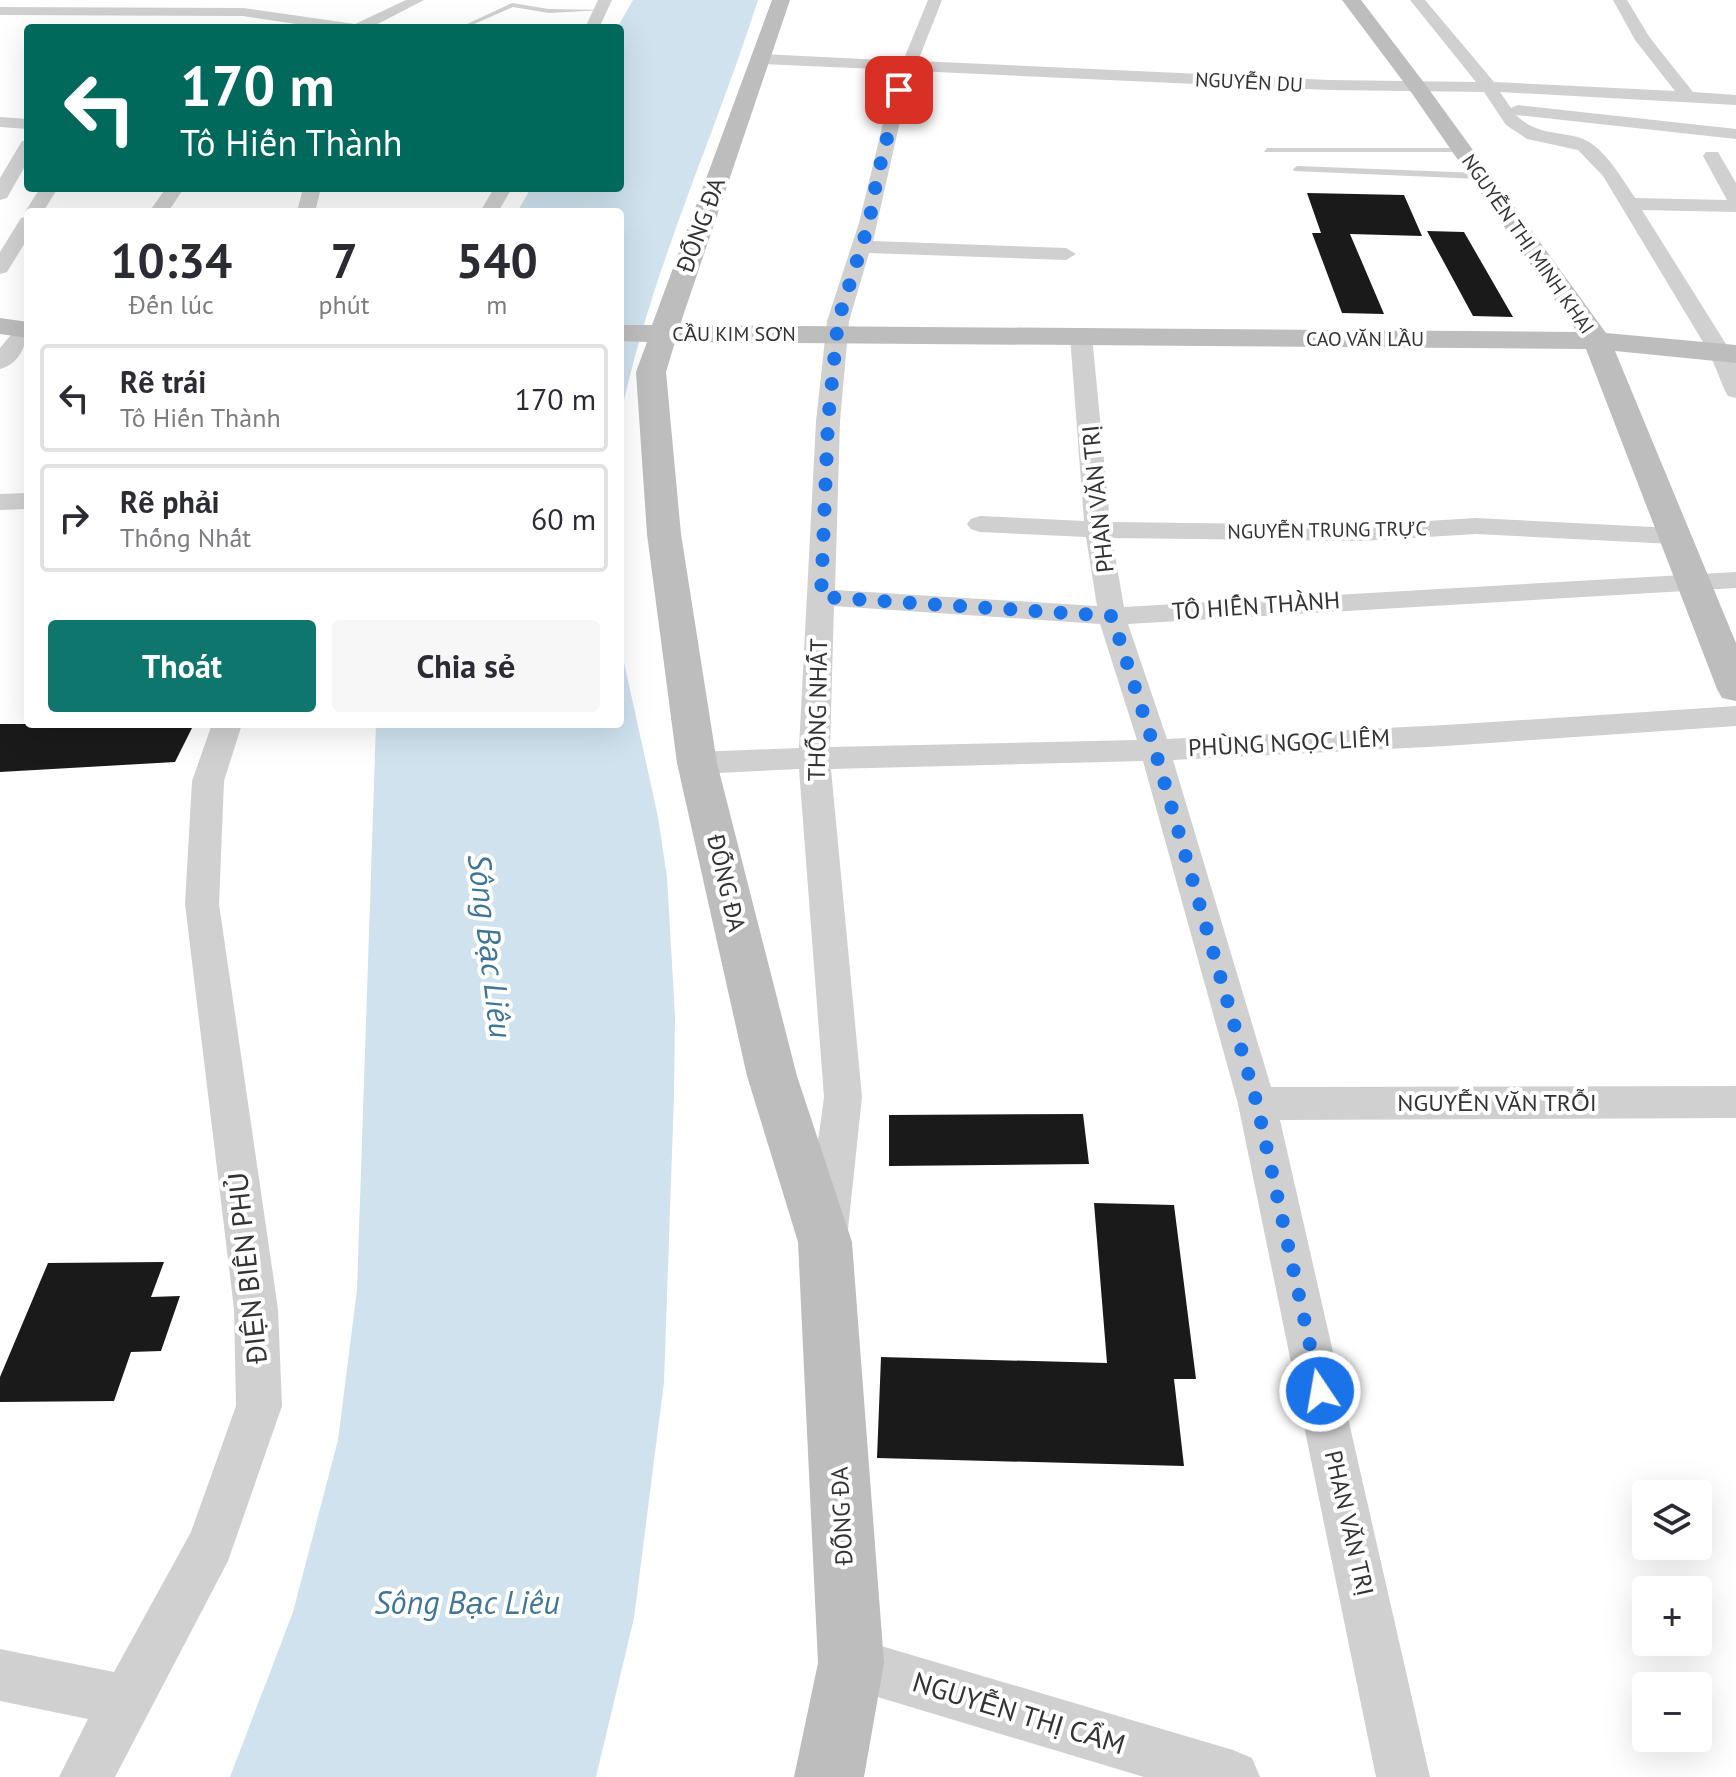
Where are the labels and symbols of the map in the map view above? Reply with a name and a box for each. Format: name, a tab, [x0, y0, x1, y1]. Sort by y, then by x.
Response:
pin	[865, 56, 933, 124]
street label: NGUYỄN DU	[1194, 66, 1304, 98]
street label: NGUYỄN THỊ MINH KHAI	[1456, 149, 1600, 339]
street label: ĐỐNG ĐA	[669, 173, 732, 277]
street label: CẦU KIM SƠN	[672, 321, 796, 347]
street label: CAO VĂN LẦU	[1306, 326, 1424, 352]
street label: PHAN VĂN TRỊ	[1074, 424, 1121, 574]
street label: NGUYỄN TRUNG TRỰC	[1227, 515, 1427, 545]
street label: TÔ HIẾN THÀNH	[1171, 584, 1341, 627]
street label: THỐNG NHẤT	[801, 638, 834, 782]
street label: PHÙNG NGỌC LIÊM	[1187, 722, 1391, 763]
street label: ĐỐNG ĐA	[700, 830, 753, 934]
water label: Sông Bạc Liêu	[459, 851, 523, 1040]
street label: NGUYỄN VĂN TRỖI	[1397, 1087, 1597, 1118]
street label: ĐIỆN BIÊN PHỦ	[218, 1171, 275, 1367]
position arrow	[1278, 1349, 1362, 1433]
street label: PHAN VĂN TRỊ	[1318, 1447, 1381, 1599]
street label: ĐỐNG ĐA	[823, 1466, 860, 1567]
water label: Sông Bạc Liêu	[374, 1581, 560, 1623]
street label: NGUYỄN THỊ CẨM	[908, 1663, 1130, 1762]

